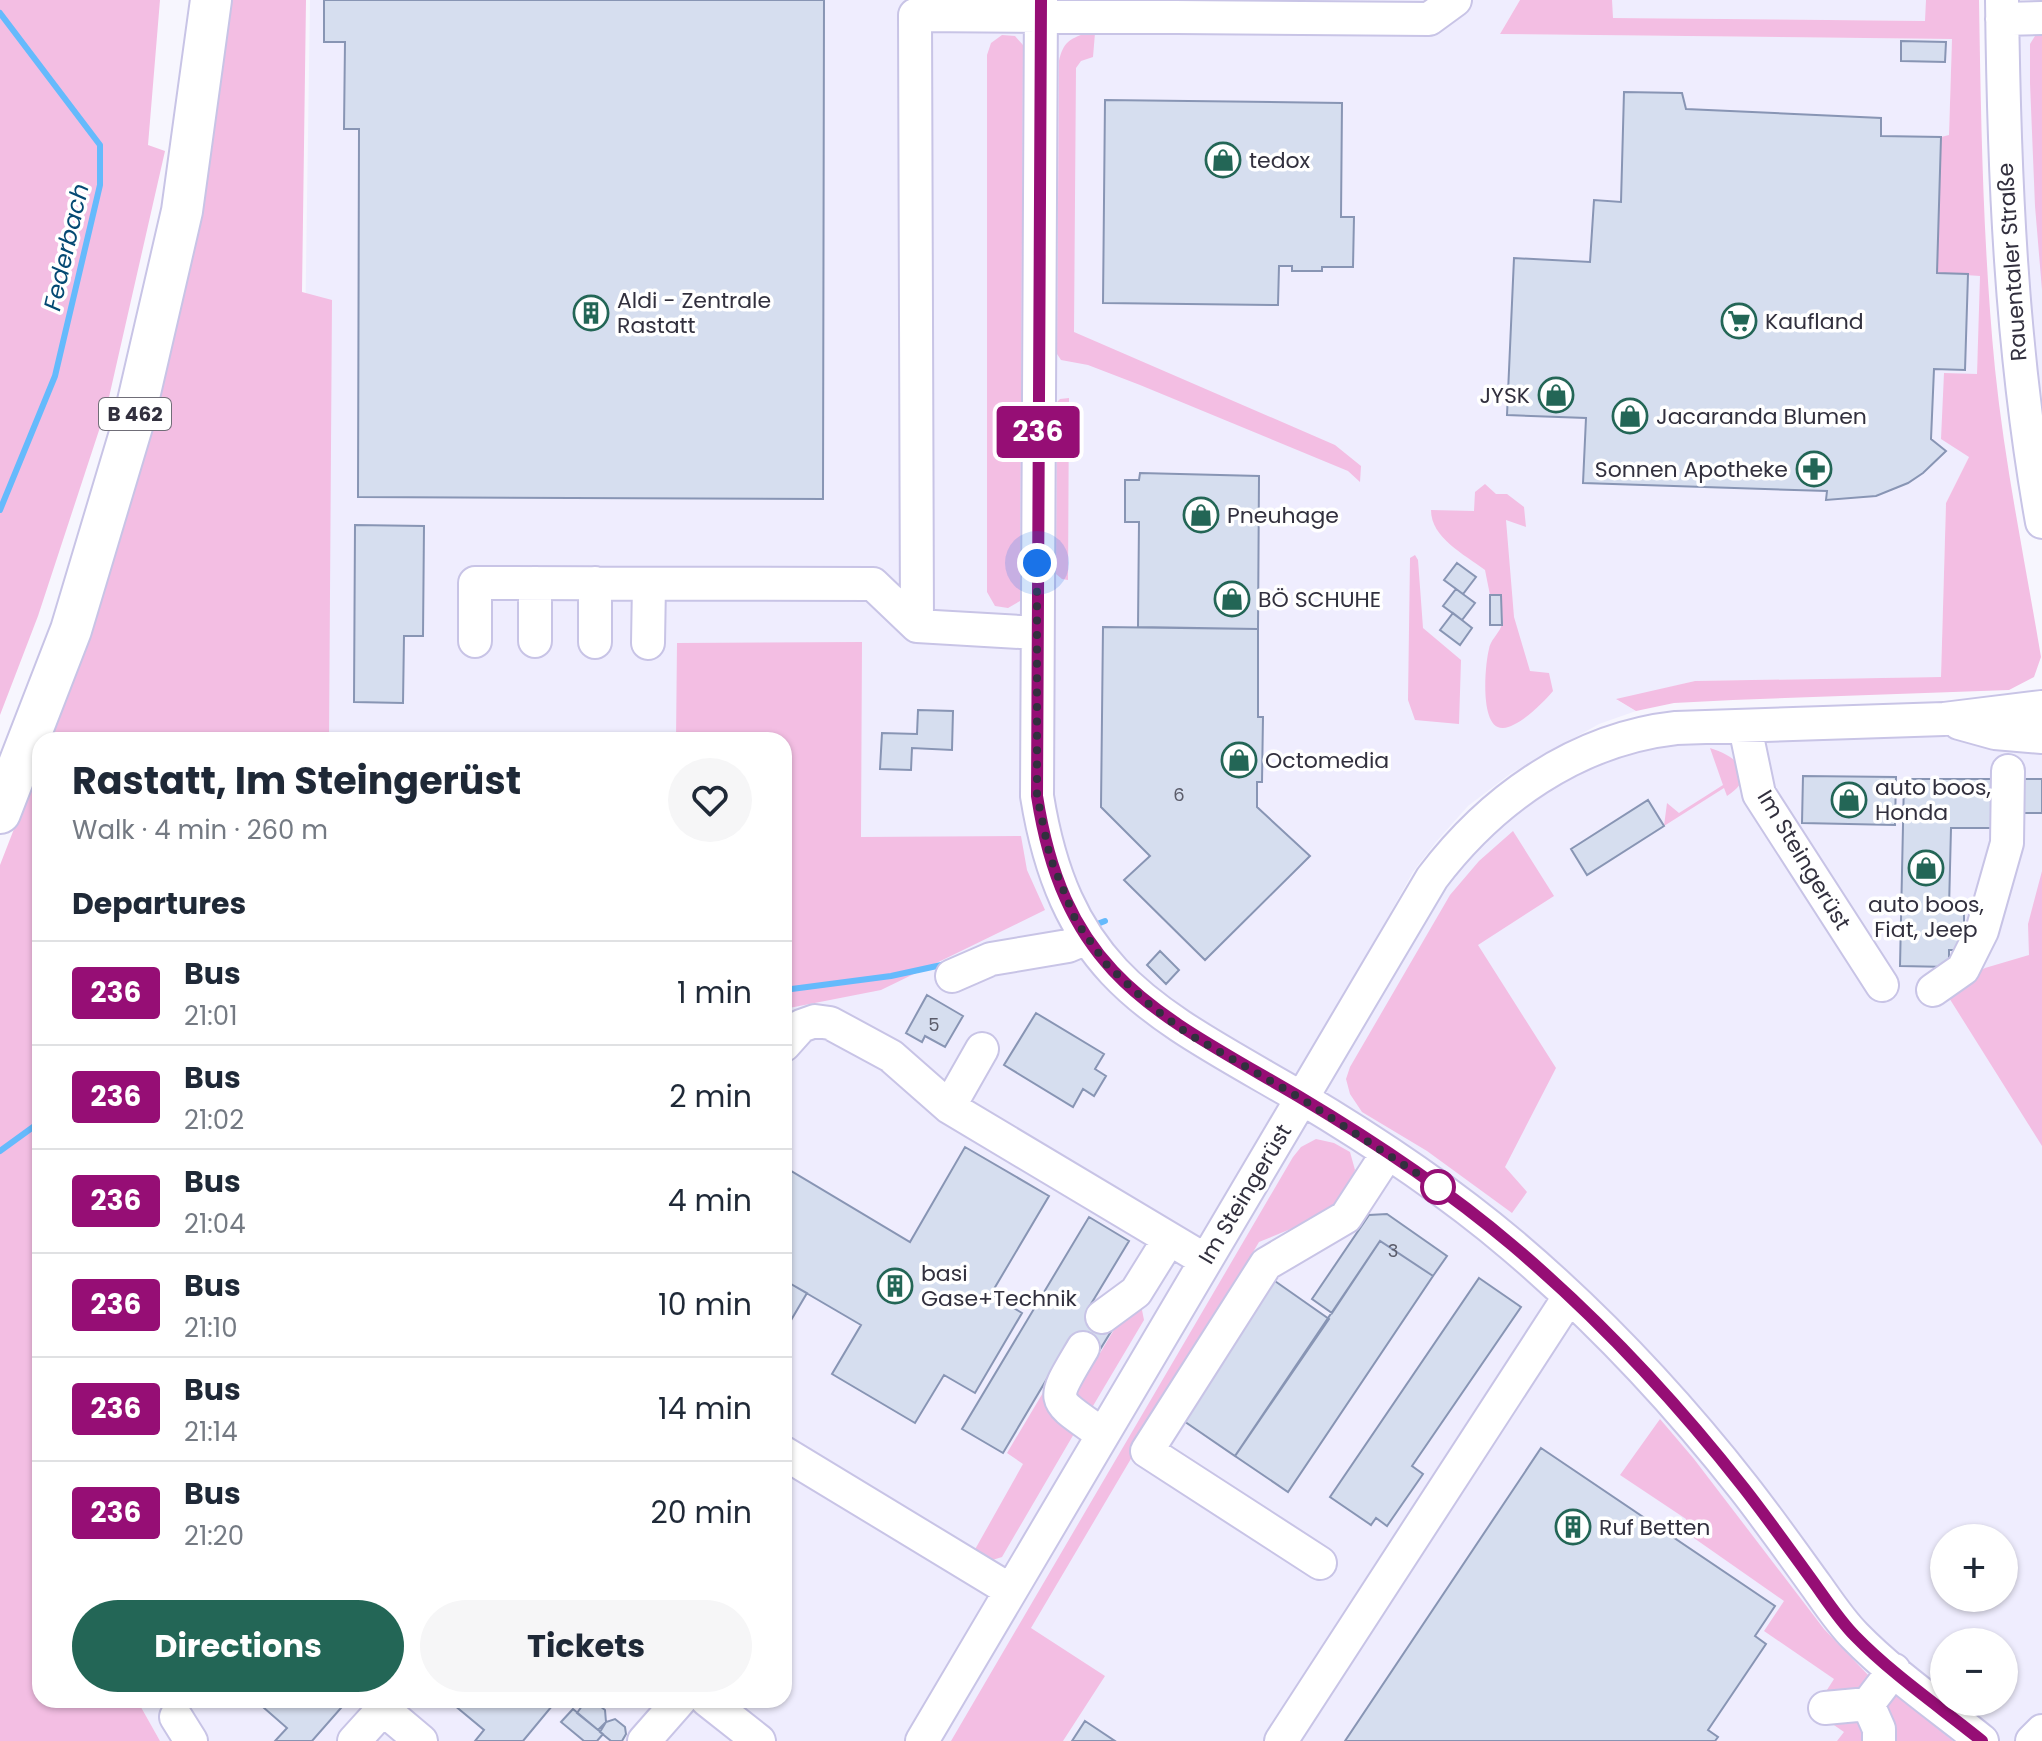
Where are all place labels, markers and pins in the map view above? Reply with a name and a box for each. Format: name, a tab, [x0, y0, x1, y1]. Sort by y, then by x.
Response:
shop icon: tedox	[1204, 141, 1242, 179]
place label: tedox	[1249, 145, 1311, 176]
place label: Aldi - Zentrale Rastatt	[617, 285, 771, 341]
building icon: Aldi - Zentrale Rastatt	[572, 294, 610, 332]
supermarket icon: Kaufland	[1720, 302, 1758, 340]
place label: Kaufland	[1765, 306, 1864, 337]
shop icon: JYSK	[1537, 376, 1575, 414]
place label: JYSK	[1479, 380, 1530, 411]
shop icon: Jacaranda Blumen	[1611, 397, 1649, 435]
place label: Jacaranda Blumen	[1656, 401, 1867, 432]
pharmacy icon: Sonnen Apotheke	[1795, 450, 1833, 488]
place label: Sonnen Apotheke	[1595, 454, 1788, 485]
shop icon: Pneuhage	[1182, 496, 1220, 534]
place label: Pneuhage	[1227, 500, 1339, 531]
shop icon: BÖ SCHUHE	[1213, 580, 1251, 618]
place label: BÖ SCHUHE	[1258, 584, 1381, 615]
shop icon: Octomedia	[1220, 741, 1258, 779]
place label: Octomedia	[1265, 745, 1389, 776]
place label: auto boos, Honda	[1875, 772, 1991, 828]
shop icon: auto boos, Honda	[1830, 781, 1868, 819]
shop icon: auto boos, Fiat, Jeep	[1907, 849, 1945, 887]
place label: auto boos, Fiat, Jeep	[1868, 889, 1984, 945]
unlabelled marker	[1421, 1170, 1455, 1204]
place label: basi Gase+Technik	[921, 1258, 1078, 1314]
building icon: basi Gase+Technik	[876, 1267, 914, 1305]
building icon: Ruf Betten	[1554, 1508, 1592, 1546]
place label: Ruf Betten	[1599, 1512, 1710, 1543]

